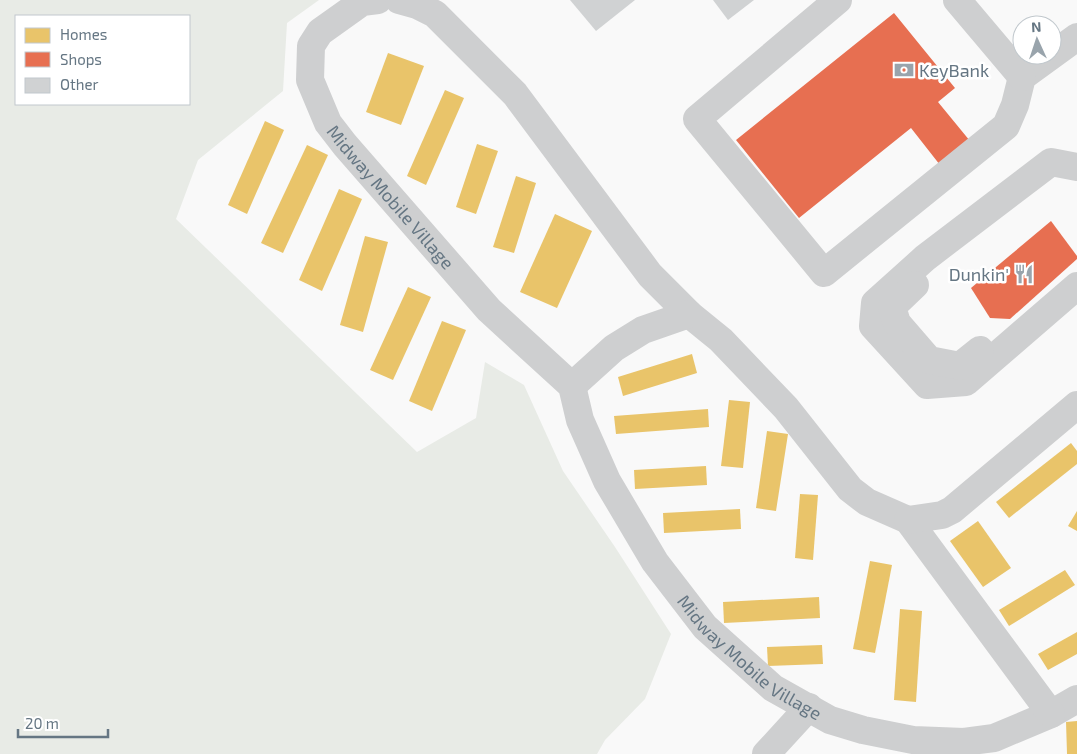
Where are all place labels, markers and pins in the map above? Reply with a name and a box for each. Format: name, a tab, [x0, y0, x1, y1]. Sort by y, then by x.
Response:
bank icon: KeyBank	[893, 59, 915, 81]
place label: KeyBank	[919, 59, 989, 81]
place label: Dunkin'	[949, 263, 1009, 285]
restaurant icon: Dunkin'	[1013, 263, 1035, 285]

